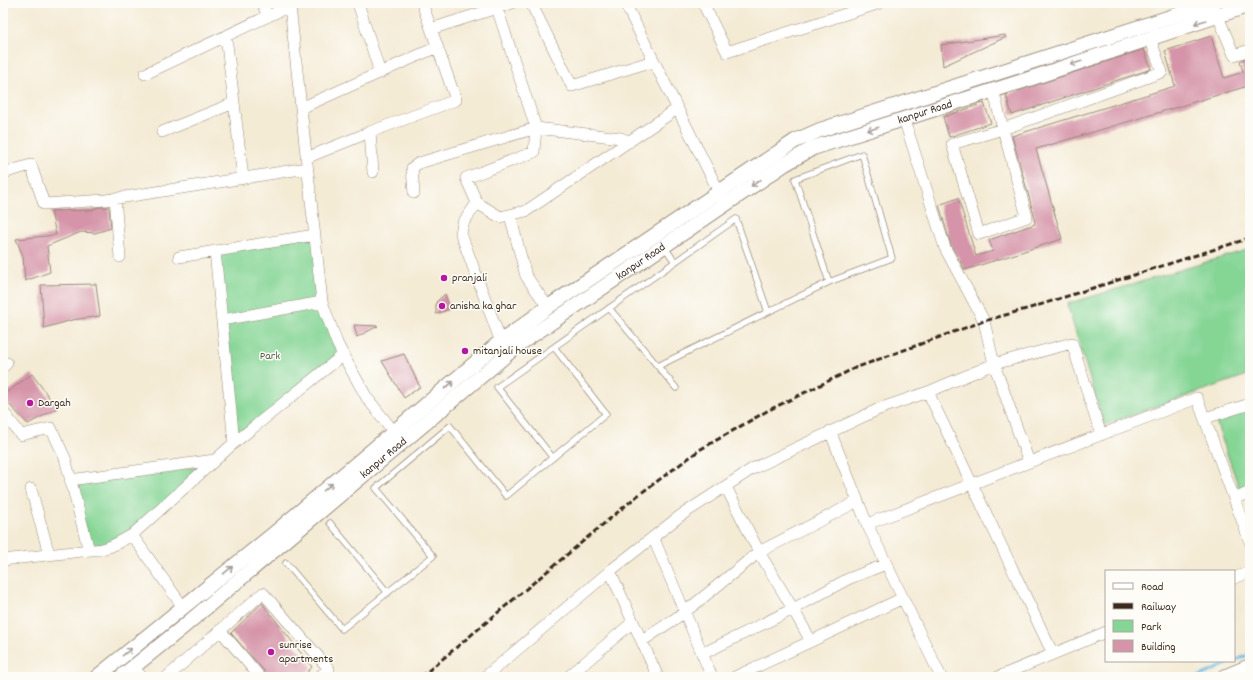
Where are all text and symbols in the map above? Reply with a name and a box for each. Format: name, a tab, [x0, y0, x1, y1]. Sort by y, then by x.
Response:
one-way arrow	[1194, 18, 1206, 26]
one-way arrow	[1071, 59, 1083, 67]
street label: kanpur Road	[896, 96, 955, 129]
one-way arrow	[867, 126, 880, 133]
one-way arrow	[751, 179, 762, 187]
street label: kanpur Road	[613, 239, 669, 285]
place label: pranjali	[452, 270, 487, 287]
marker: pranjali	[439, 273, 449, 283]
place label: anisha ka ghar	[450, 298, 517, 315]
marker: anisha ka ghar	[437, 301, 447, 311]
place label: mitanjali house	[473, 343, 542, 360]
marker: mitanjali house	[460, 346, 470, 356]
park label: Park	[260, 348, 280, 365]
one-way arrow	[443, 381, 454, 390]
place label: Dargah	[38, 395, 71, 412]
marker: Dargah	[25, 398, 35, 408]
street label: kanpur Road	[357, 433, 411, 483]
one-way arrow	[323, 483, 333, 492]
one-way arrow	[223, 566, 234, 575]
legend	[1105, 570, 1235, 662]
text: Road	[1141, 579, 1163, 596]
text: Railway	[1141, 599, 1177, 616]
text: Park	[1141, 619, 1162, 636]
place label: sunrise apartments	[279, 637, 333, 668]
text: Building	[1141, 639, 1176, 656]
marker: sunrise apartments	[266, 647, 276, 657]
one-way arrow	[122, 648, 133, 657]

